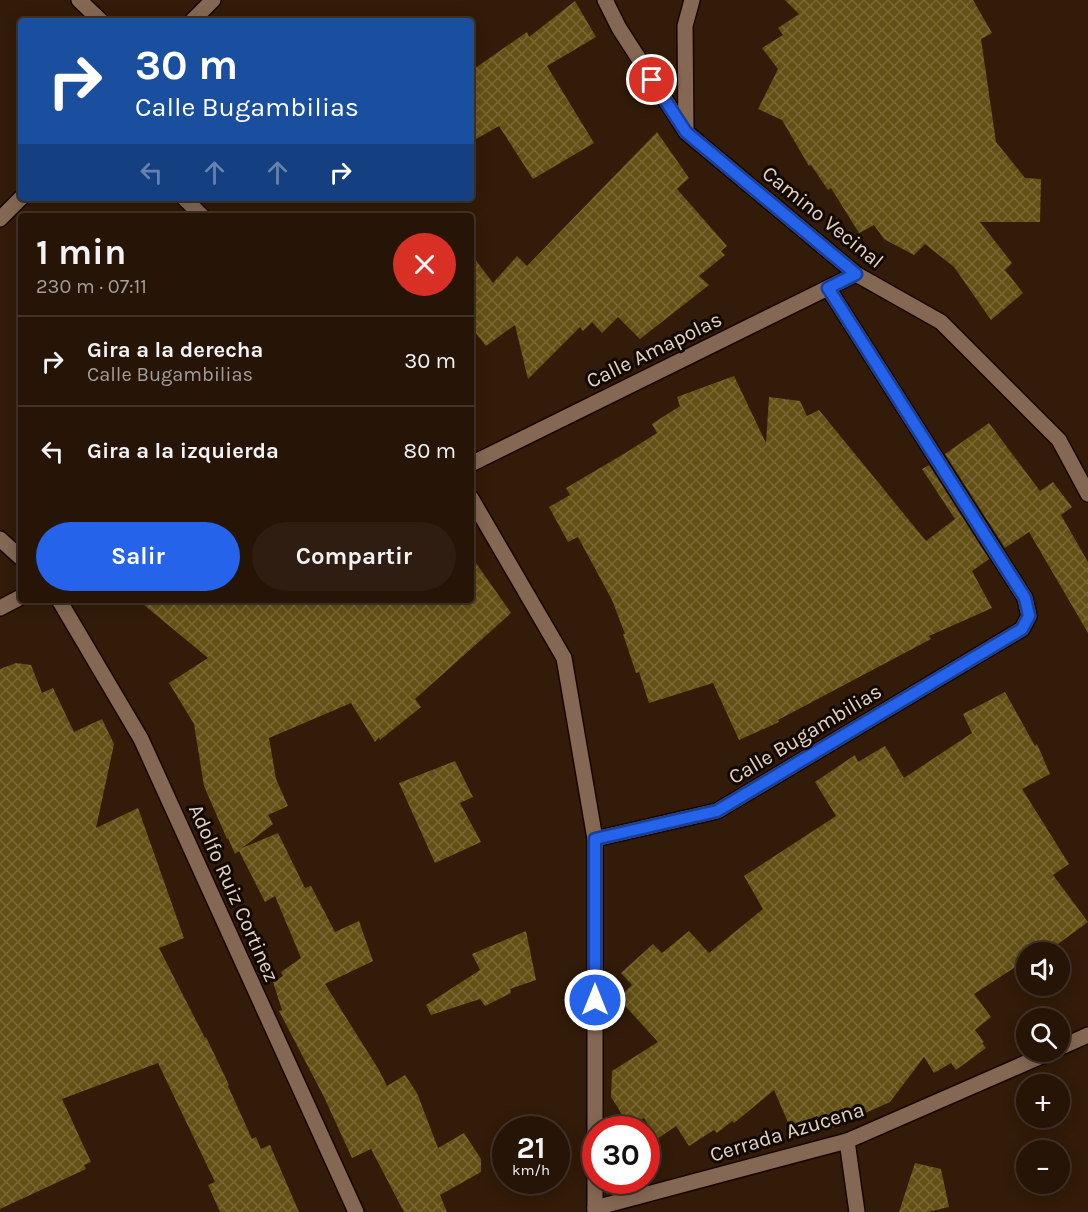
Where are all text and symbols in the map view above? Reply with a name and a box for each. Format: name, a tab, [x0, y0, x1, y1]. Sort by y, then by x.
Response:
text: 30 m	[135, 40, 238, 90]
icon: right	[36, 42, 114, 120]
pin	[626, 54, 677, 105]
icon: arrive	[635, 63, 668, 96]
text: Calle Bugambilias	[135, 91, 359, 123]
icon: left	[135, 156, 168, 189]
icon: ahead	[198, 156, 231, 189]
icon: ahead	[261, 156, 294, 189]
icon: right	[324, 156, 357, 189]
street label: Camino Vecinal	[758, 161, 888, 273]
text: 1 min	[36, 231, 126, 273]
button: close	[393, 233, 456, 296]
text: 230 m · 07:11	[36, 275, 147, 298]
street label: Calle Amapolas	[582, 307, 726, 393]
text: Gira a la derecha	[87, 337, 263, 363]
icon: right	[36, 345, 69, 378]
text: 30 m	[404, 348, 456, 374]
text: Calle Bugambilias	[87, 363, 253, 386]
icon: left	[36, 435, 69, 468]
text: Gira a la izquierda	[87, 438, 279, 464]
text: 80 m	[404, 438, 456, 464]
button: Salir	[36, 522, 240, 591]
button: Compartir	[252, 522, 456, 591]
street label: Calle Bugambilias	[724, 679, 886, 789]
street label: Adolfo Ruiz Cortinez	[184, 800, 284, 986]
map controls	[1016, 942, 1070, 1194]
button: sound	[1016, 942, 1070, 996]
position arrow	[563, 968, 627, 1032]
button: search	[1016, 1008, 1070, 1062]
button: +	[1016, 1074, 1070, 1128]
street label: Cerrada Azucena	[707, 1097, 867, 1167]
speed limit sign: 30	[582, 1116, 660, 1194]
text: 21	[517, 1130, 545, 1166]
button: −	[1016, 1140, 1070, 1194]
text: km/h	[512, 1161, 550, 1179]

